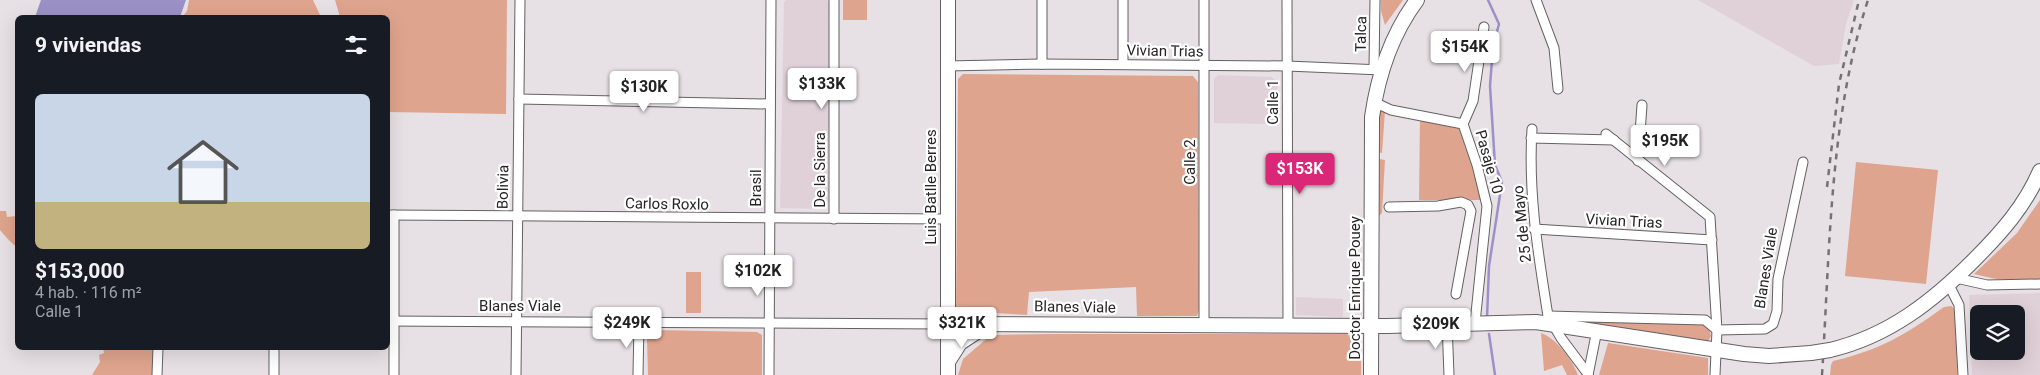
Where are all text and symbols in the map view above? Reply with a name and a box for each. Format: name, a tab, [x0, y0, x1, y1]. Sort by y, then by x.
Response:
street label: Talca	[1352, 16, 1370, 52]
pin: $154K	[1430, 30, 1500, 73]
icon: filters	[342, 31, 370, 59]
text: 9 viviendas	[35, 33, 142, 57]
text: $154K	[1442, 37, 1488, 56]
street label: Vivian Trias	[1126, 41, 1204, 61]
pin: $133K	[787, 68, 857, 110]
pin: $130K	[609, 70, 679, 113]
text: $133K	[799, 74, 845, 93]
text: $130K	[621, 77, 667, 96]
street label: Calle 1	[1264, 79, 1282, 125]
pin: $195K	[1630, 124, 1700, 167]
icon: home	[158, 127, 248, 217]
street label: Pasaje 10	[1471, 128, 1507, 196]
street label: Luis Batlle Berres	[922, 129, 940, 245]
text: $195K	[1642, 131, 1688, 150]
street label: De la Sierra	[811, 132, 829, 208]
street label: Calle 2	[1181, 139, 1199, 185]
pin: $153K	[1265, 152, 1335, 195]
text: $153K	[1277, 159, 1323, 178]
street label: Bolivia	[494, 165, 512, 209]
street label: Brasil	[747, 169, 765, 207]
street label: 25 de Mayo	[1509, 185, 1535, 263]
street label: Carlos Roxlo	[625, 194, 709, 214]
street label: Vivian Trias	[1585, 210, 1663, 232]
street label: Doctor Enrique Pouey	[1346, 216, 1364, 360]
street label: Blanes Viale	[1751, 226, 1781, 310]
pin: $102K	[723, 254, 793, 297]
text: $153,000	[35, 259, 125, 283]
text: $102K	[735, 261, 781, 280]
text: 4 hab. · 116 m²	[35, 283, 142, 302]
street label: Blanes Viale	[479, 297, 561, 315]
street label: Blanes Viale	[1034, 297, 1116, 317]
text: Calle 1	[35, 302, 83, 321]
map controls	[1970, 305, 2025, 360]
button: layers	[1970, 305, 2025, 360]
pin: $249K	[592, 306, 662, 349]
pin: $321K	[927, 306, 997, 349]
pin: $209K	[1401, 308, 1471, 350]
text: $249K	[604, 313, 650, 332]
text: $321K	[939, 313, 985, 332]
text: $209K	[1413, 314, 1459, 333]

